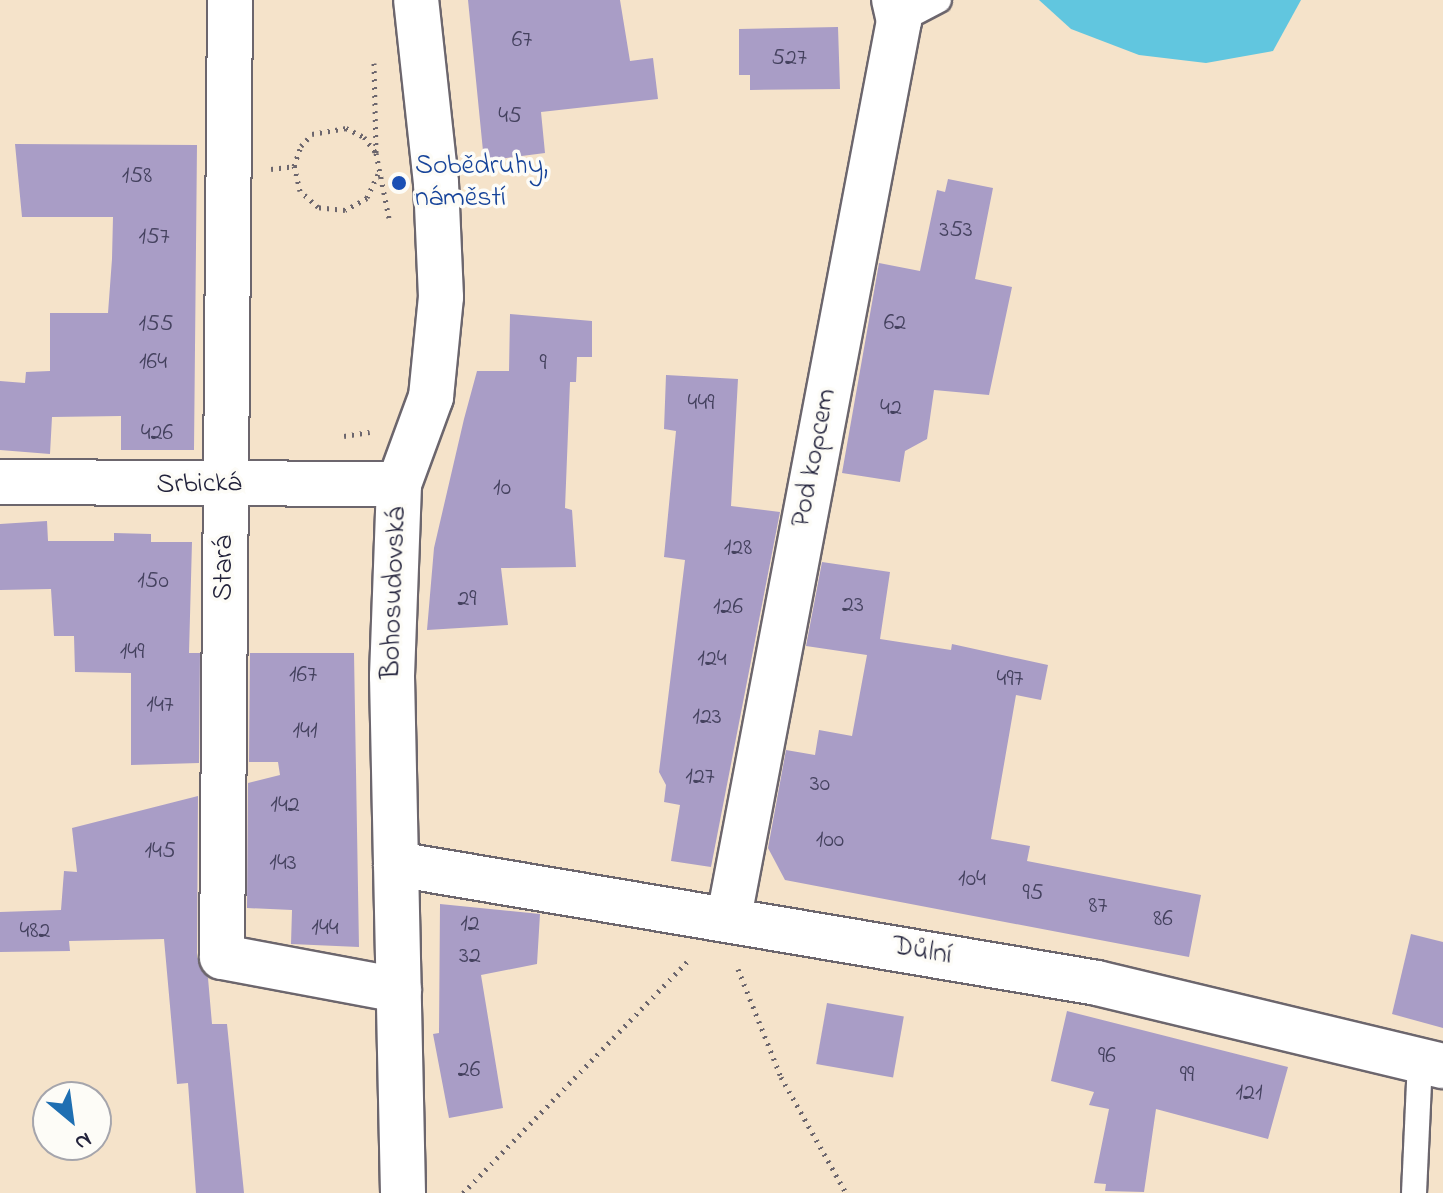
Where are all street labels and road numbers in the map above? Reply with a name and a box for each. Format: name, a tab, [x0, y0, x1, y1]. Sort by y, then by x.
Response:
street label: Pod kopcem	[785, 386, 845, 530]
street label: Srbická	[156, 467, 242, 503]
street label: Bohosudovská	[375, 506, 415, 680]
street label: Stará	[208, 535, 242, 601]
street label: Důlní	[890, 930, 954, 974]

